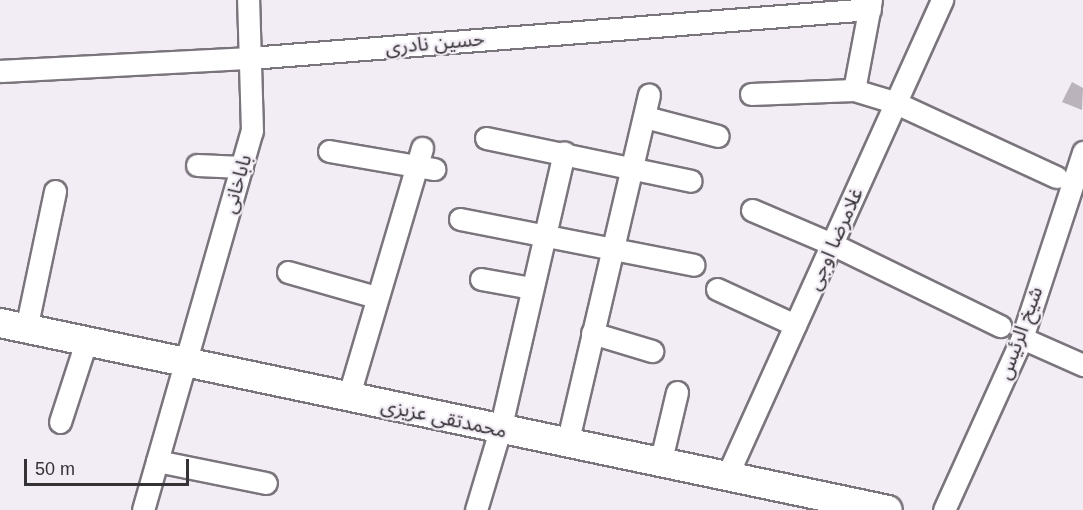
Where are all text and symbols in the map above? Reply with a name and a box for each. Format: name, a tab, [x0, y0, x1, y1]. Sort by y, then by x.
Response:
street label: حسین نادری	[384, 27, 486, 59]
street label: باباخانی	[217, 152, 257, 216]
street label: غلامرضا اوجی	[802, 184, 868, 294]
street label: شیخ الرئیس	[992, 283, 1048, 383]
street label: محمدتقی عزیزی	[379, 393, 509, 443]
scale bar	[27, 447, 192, 485]
text: 50 m	[35, 459, 75, 479]

